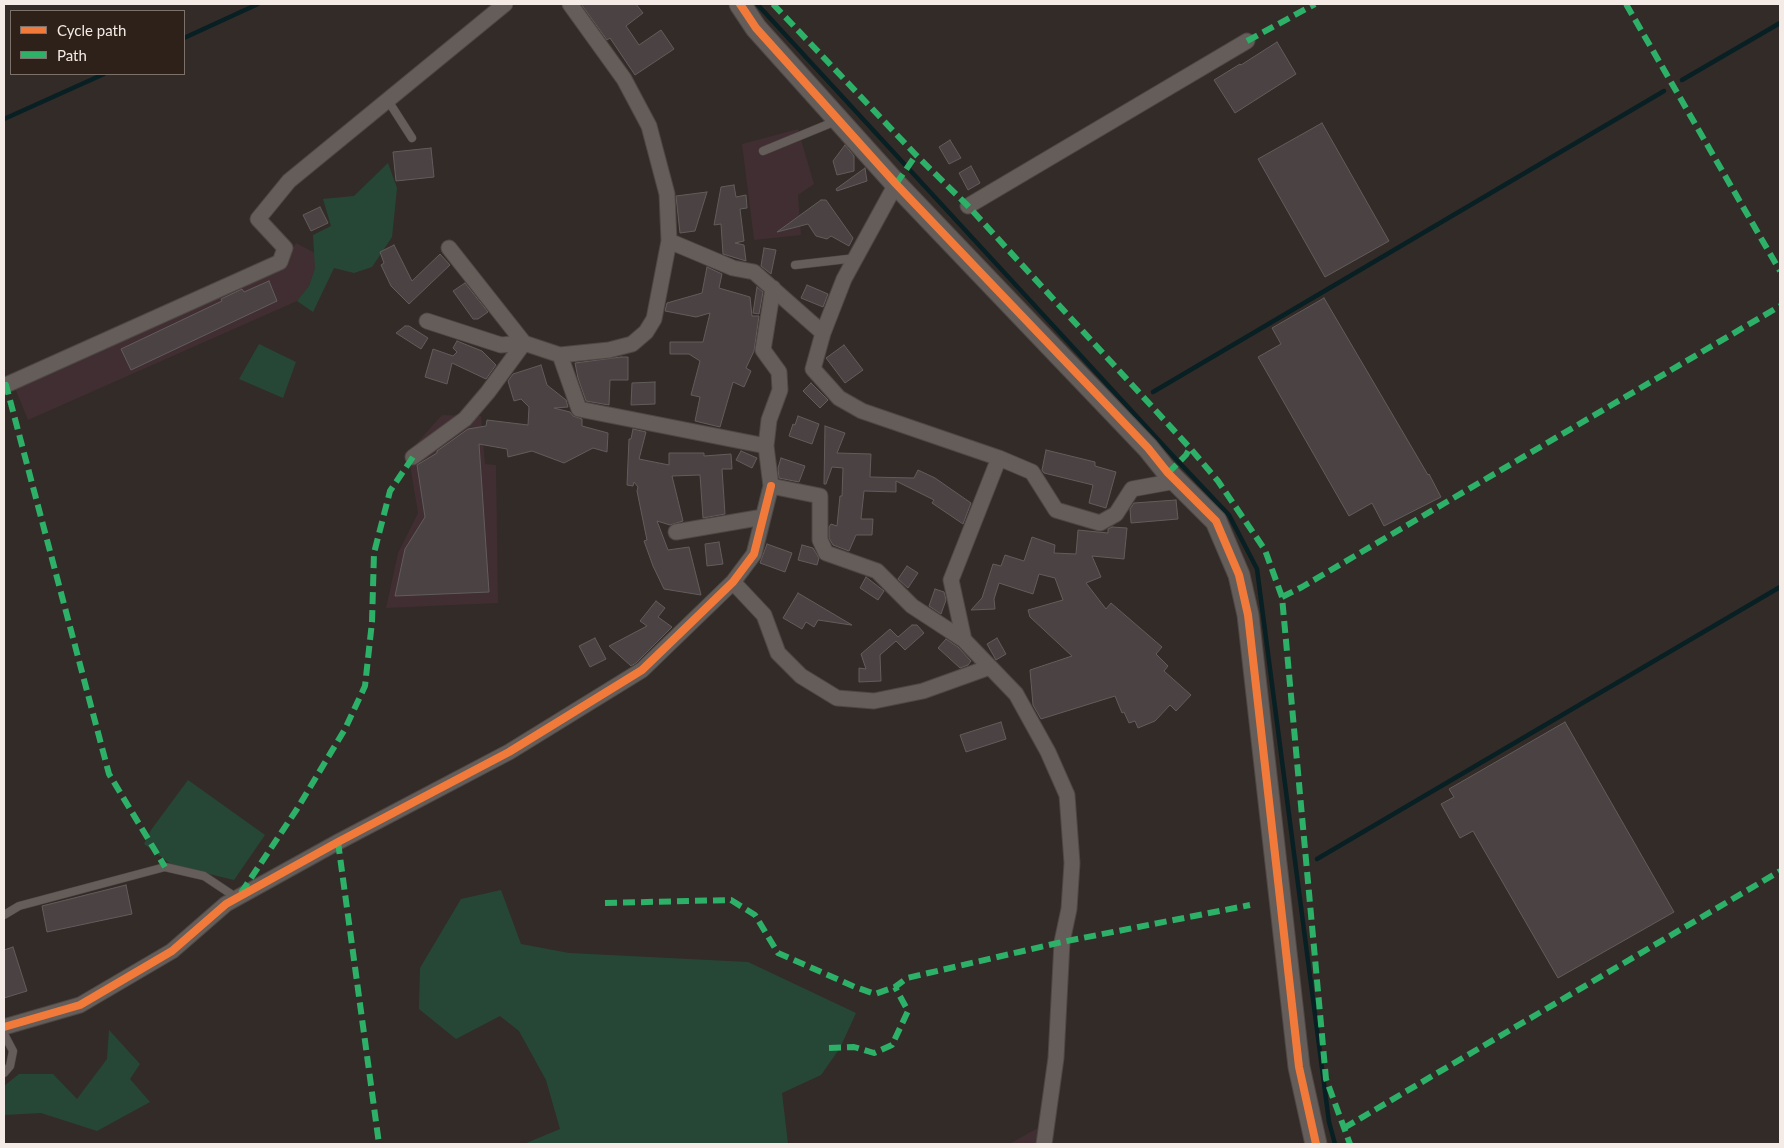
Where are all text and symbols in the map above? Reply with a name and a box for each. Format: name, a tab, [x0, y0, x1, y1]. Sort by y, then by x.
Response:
legend	[10, 10, 185, 75]
text: Cycle path	[57, 21, 126, 39]
text: Path	[57, 46, 87, 64]

